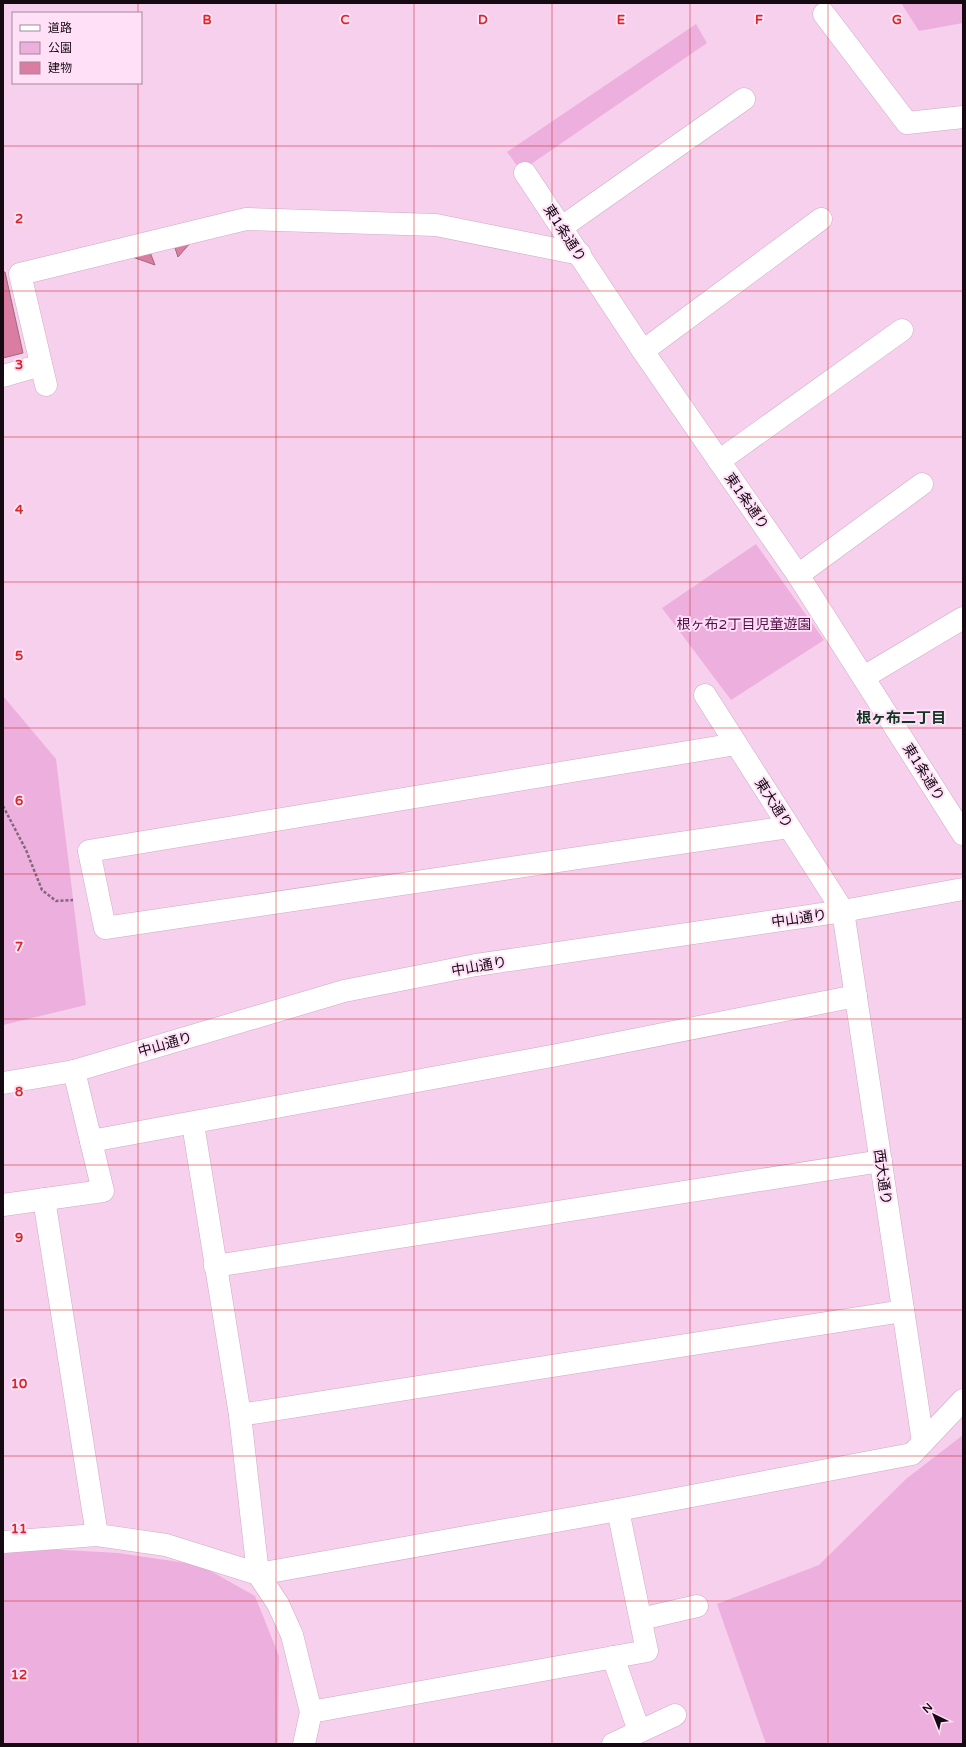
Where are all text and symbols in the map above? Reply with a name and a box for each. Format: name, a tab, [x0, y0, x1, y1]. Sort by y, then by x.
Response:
legend	[12, 12, 142, 84]
text: B	[202, 12, 212, 28]
text: C	[340, 12, 350, 28]
text: D	[478, 12, 488, 28]
text: E	[617, 12, 625, 28]
text: F	[755, 12, 763, 28]
text: G	[892, 12, 902, 28]
text: 道路	[48, 21, 72, 35]
text: 公園	[48, 41, 72, 55]
text: 建物	[48, 61, 72, 75]
street label: 東1条通り	[540, 201, 589, 265]
text: 2	[15, 211, 23, 227]
text: 3	[15, 357, 23, 373]
street label: 東1条通り	[721, 470, 772, 533]
text: 4	[15, 502, 24, 518]
park label: 根ヶ布2丁目児童遊園	[677, 616, 811, 633]
text: 5	[15, 648, 23, 664]
district label: 根ヶ布二丁目	[856, 709, 946, 727]
street label: 東1条通り	[899, 740, 948, 804]
street label: 東大通り	[751, 775, 796, 831]
text: 6	[15, 793, 23, 809]
street label: 中山通り	[770, 906, 828, 931]
text: 7	[15, 939, 23, 955]
street label: 中山通り	[450, 953, 508, 980]
street label: 中山通り	[136, 1029, 194, 1060]
text: 8	[15, 1084, 23, 1100]
street label: 西大通り	[870, 1148, 895, 1206]
text: 9	[15, 1230, 23, 1246]
text: 10	[11, 1376, 27, 1392]
text: 11	[11, 1521, 27, 1537]
text: 12	[11, 1667, 27, 1683]
north arrow	[914, 1695, 954, 1735]
text: N	[920, 1700, 935, 1716]

